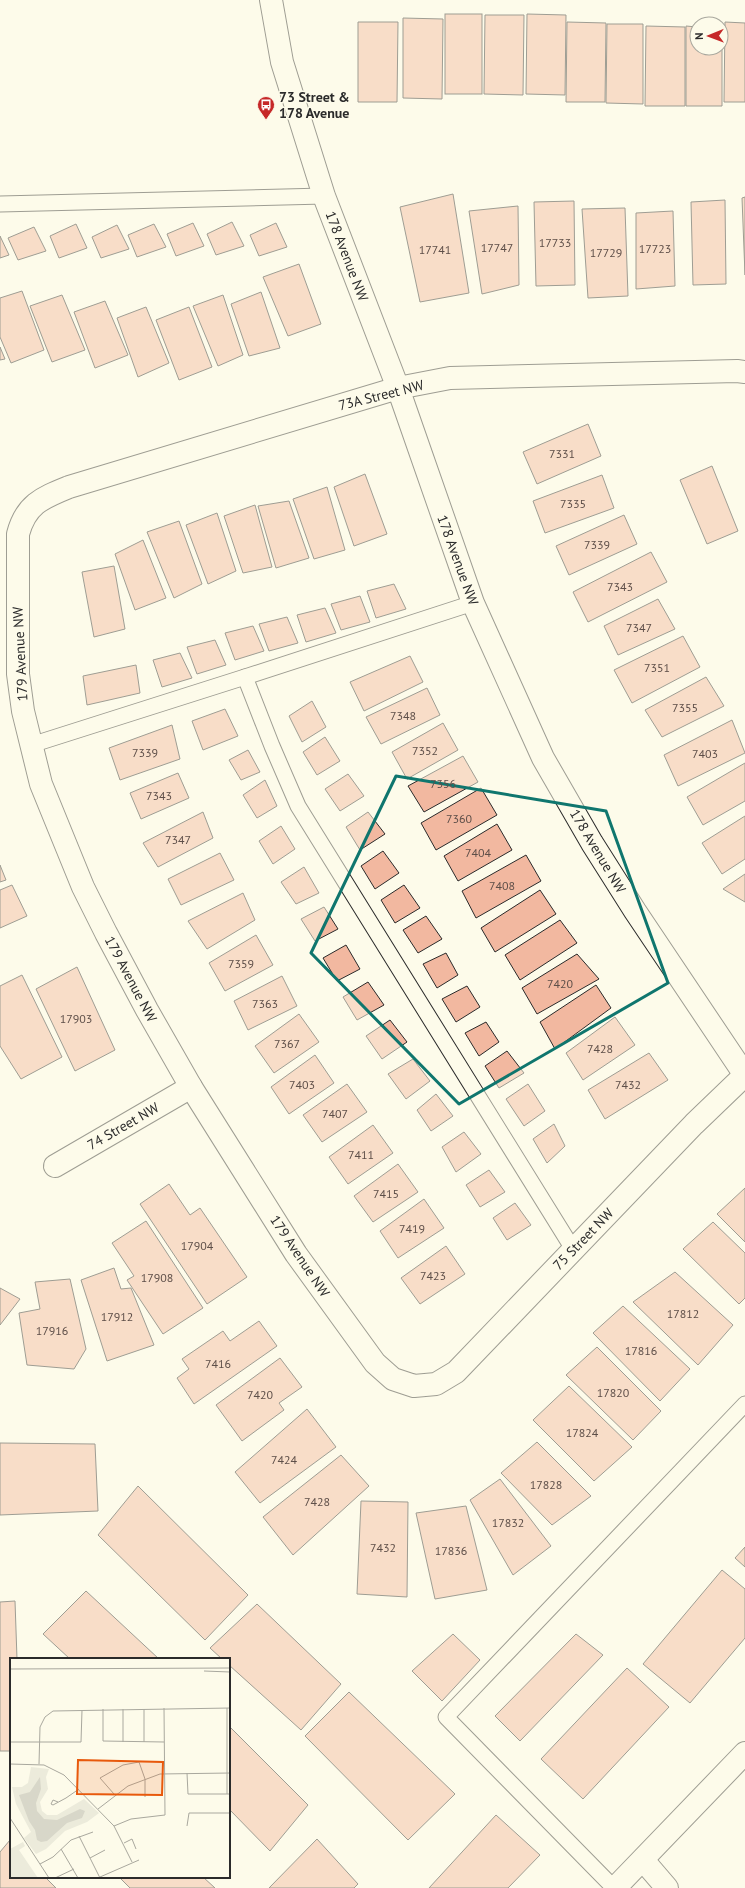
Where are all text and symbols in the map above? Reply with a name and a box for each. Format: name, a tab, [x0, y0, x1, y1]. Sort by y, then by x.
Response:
north arrow	[689, 16, 729, 56]
text: N	[692, 32, 706, 40]
place label: 73 Street & 178 Avenue	[279, 88, 350, 122]
bus stop icon: 73 Street & 178 Avenue	[256, 95, 276, 120]
street label: 178 Avenue NW	[322, 209, 373, 304]
house number: 17733	[539, 235, 571, 250]
house number: 17747	[481, 240, 513, 255]
house number: 17723	[639, 241, 671, 256]
house number: 17741	[419, 242, 451, 257]
house number: 17729	[590, 245, 622, 260]
street label: 73A Street NW	[337, 376, 426, 414]
house number: 7331	[549, 446, 575, 461]
house number: 7335	[560, 496, 586, 511]
street label: 178 Avenue NW	[433, 512, 483, 608]
house number: 7339	[584, 537, 610, 552]
house number: 7343	[607, 579, 633, 594]
street label: 179 Avenue NW	[9, 606, 31, 702]
house number: 7347	[626, 620, 652, 635]
house number: 7351	[644, 660, 670, 675]
house number: 7355	[672, 700, 698, 715]
house number: 7348	[390, 708, 416, 723]
house number: 7352	[412, 743, 438, 758]
house number: 7339	[132, 745, 158, 760]
house number: 7403	[692, 746, 718, 761]
house number: 7356	[430, 776, 456, 791]
house number: 7343	[146, 788, 172, 803]
street label: 178 Avenue NW	[566, 806, 630, 897]
house number: 7360	[446, 811, 473, 826]
house number: 7347	[165, 832, 191, 847]
house number: 7404	[465, 845, 492, 860]
house number: 7408	[489, 878, 515, 893]
street label: 179 Avenue NW	[101, 933, 161, 1025]
house number: 7359	[228, 956, 254, 971]
house number: 7420	[547, 976, 574, 991]
house number: 7363	[252, 996, 278, 1011]
house number: 17903	[60, 1011, 92, 1026]
house number: 7367	[274, 1036, 300, 1051]
house number: 7428	[587, 1041, 613, 1056]
house number: 7403	[289, 1077, 315, 1092]
house number: 7432	[615, 1077, 641, 1092]
street label: 74 Street NW	[84, 1098, 162, 1154]
house number: 7407	[322, 1106, 348, 1121]
house number: 7411	[348, 1147, 374, 1162]
house number: 7415	[373, 1186, 399, 1201]
street label: 75 Street NW	[549, 1204, 617, 1274]
street label: 179 Avenue NW	[266, 1212, 334, 1301]
house number: 7419	[399, 1221, 425, 1236]
house number: 17904	[181, 1238, 214, 1253]
house number: 7423	[420, 1268, 446, 1283]
house number: 17908	[141, 1270, 173, 1285]
house number: 17812	[667, 1306, 699, 1321]
house number: 17912	[101, 1309, 133, 1324]
house number: 17916	[36, 1323, 68, 1338]
house number: 17816	[625, 1343, 657, 1358]
house number: 7416	[205, 1356, 231, 1371]
house number: 17820	[597, 1385, 630, 1400]
house number: 7420	[247, 1387, 274, 1402]
house number: 17824	[566, 1425, 599, 1440]
house number: 7424	[271, 1452, 298, 1467]
house number: 17828	[530, 1477, 562, 1492]
house number: 7428	[304, 1494, 330, 1509]
house number: 17832	[492, 1515, 524, 1530]
house number: 7432	[370, 1540, 396, 1555]
house number: 17836	[435, 1543, 467, 1558]
inset map	[10, 1658, 230, 1878]

